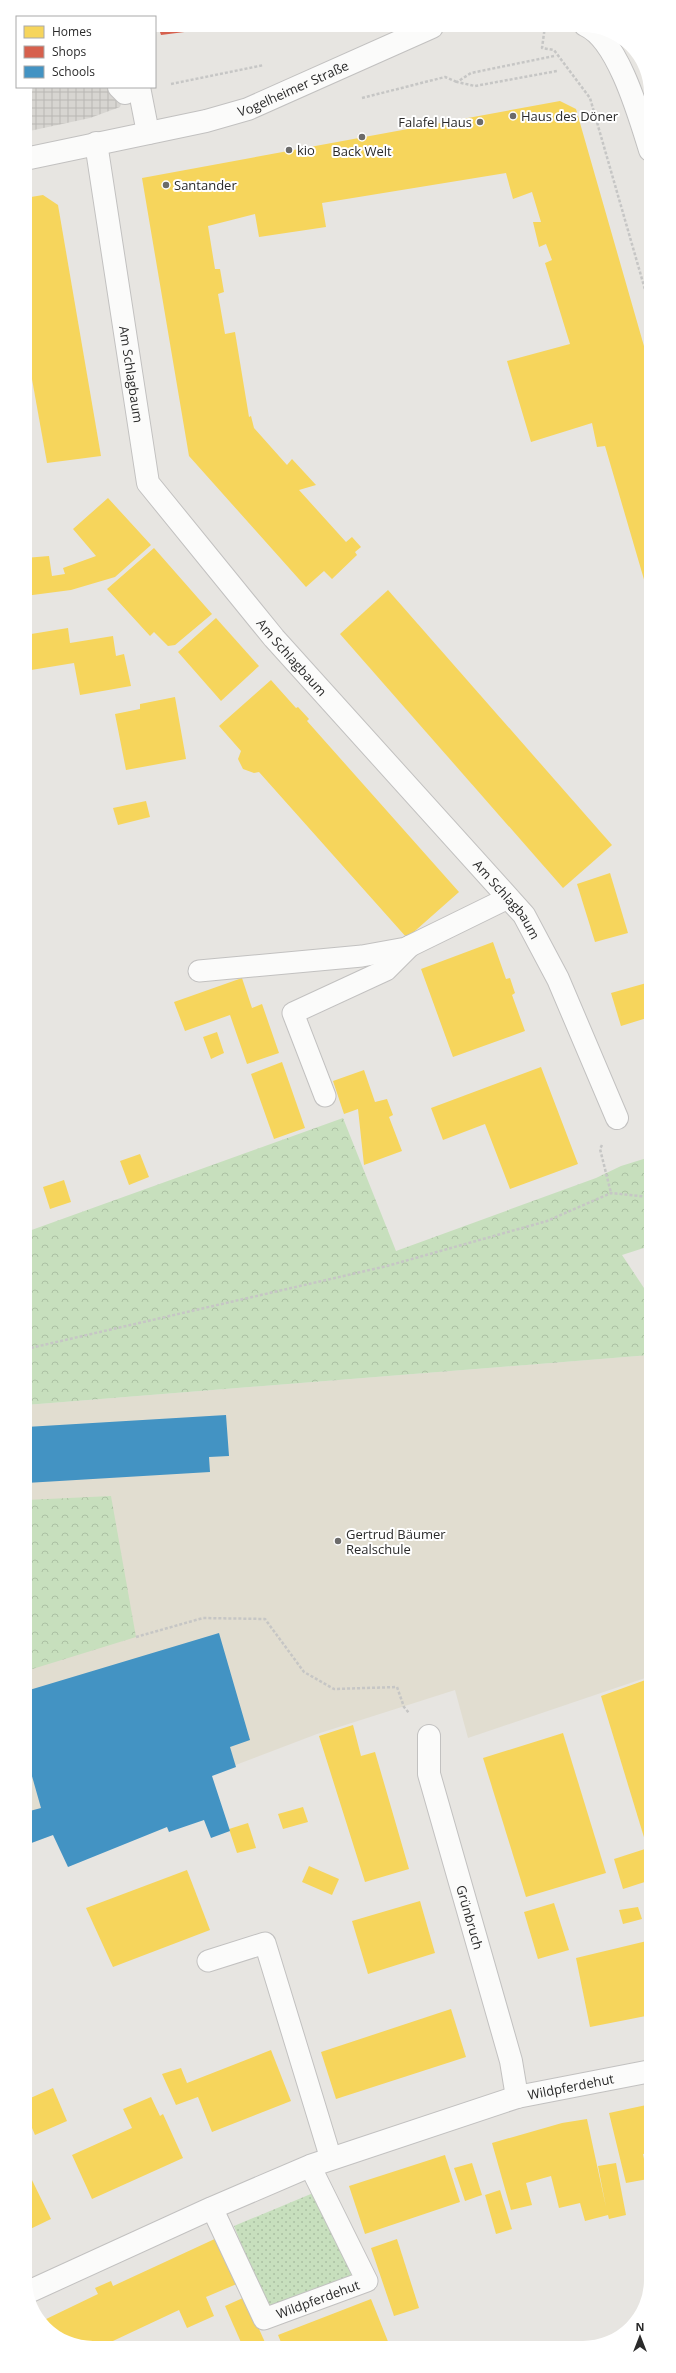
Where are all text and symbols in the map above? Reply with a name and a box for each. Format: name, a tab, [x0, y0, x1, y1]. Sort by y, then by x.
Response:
legend	[16, 16, 156, 88]
text: Homes	[52, 23, 92, 40]
text: Shops	[52, 43, 87, 60]
street label: Vogelheimer Straße	[235, 56, 351, 121]
text: Schools	[52, 63, 95, 80]
place label: Haus des Döner	[521, 107, 619, 125]
marker: Haus des Döner	[508, 111, 518, 121]
place label: Falafel Haus	[398, 113, 472, 131]
marker: Falafel Haus	[475, 117, 485, 127]
marker: Back Welt	[357, 132, 367, 142]
place label: kio	[297, 141, 315, 159]
place label: Back Welt	[332, 142, 392, 160]
marker: kio	[284, 145, 294, 155]
place label: Santander	[174, 176, 237, 194]
marker: Santander	[161, 180, 171, 190]
street label: Am Schlagbaum	[115, 325, 148, 424]
street label: Am Schlagbaum	[253, 615, 331, 700]
street label: Am Schlagbaum	[469, 856, 544, 942]
place label: Gertrud Bäumer Realschule	[346, 1525, 446, 1558]
marker: Gertrud Bäumer Realschule	[333, 1536, 343, 1546]
street label: Grünbruch	[452, 1883, 488, 1952]
street label: Wildpferdehut	[526, 2069, 616, 2104]
street label: Wildpferdehut	[274, 2275, 362, 2323]
north arrow	[620, 2317, 660, 2357]
text: N	[636, 2319, 644, 2334]

